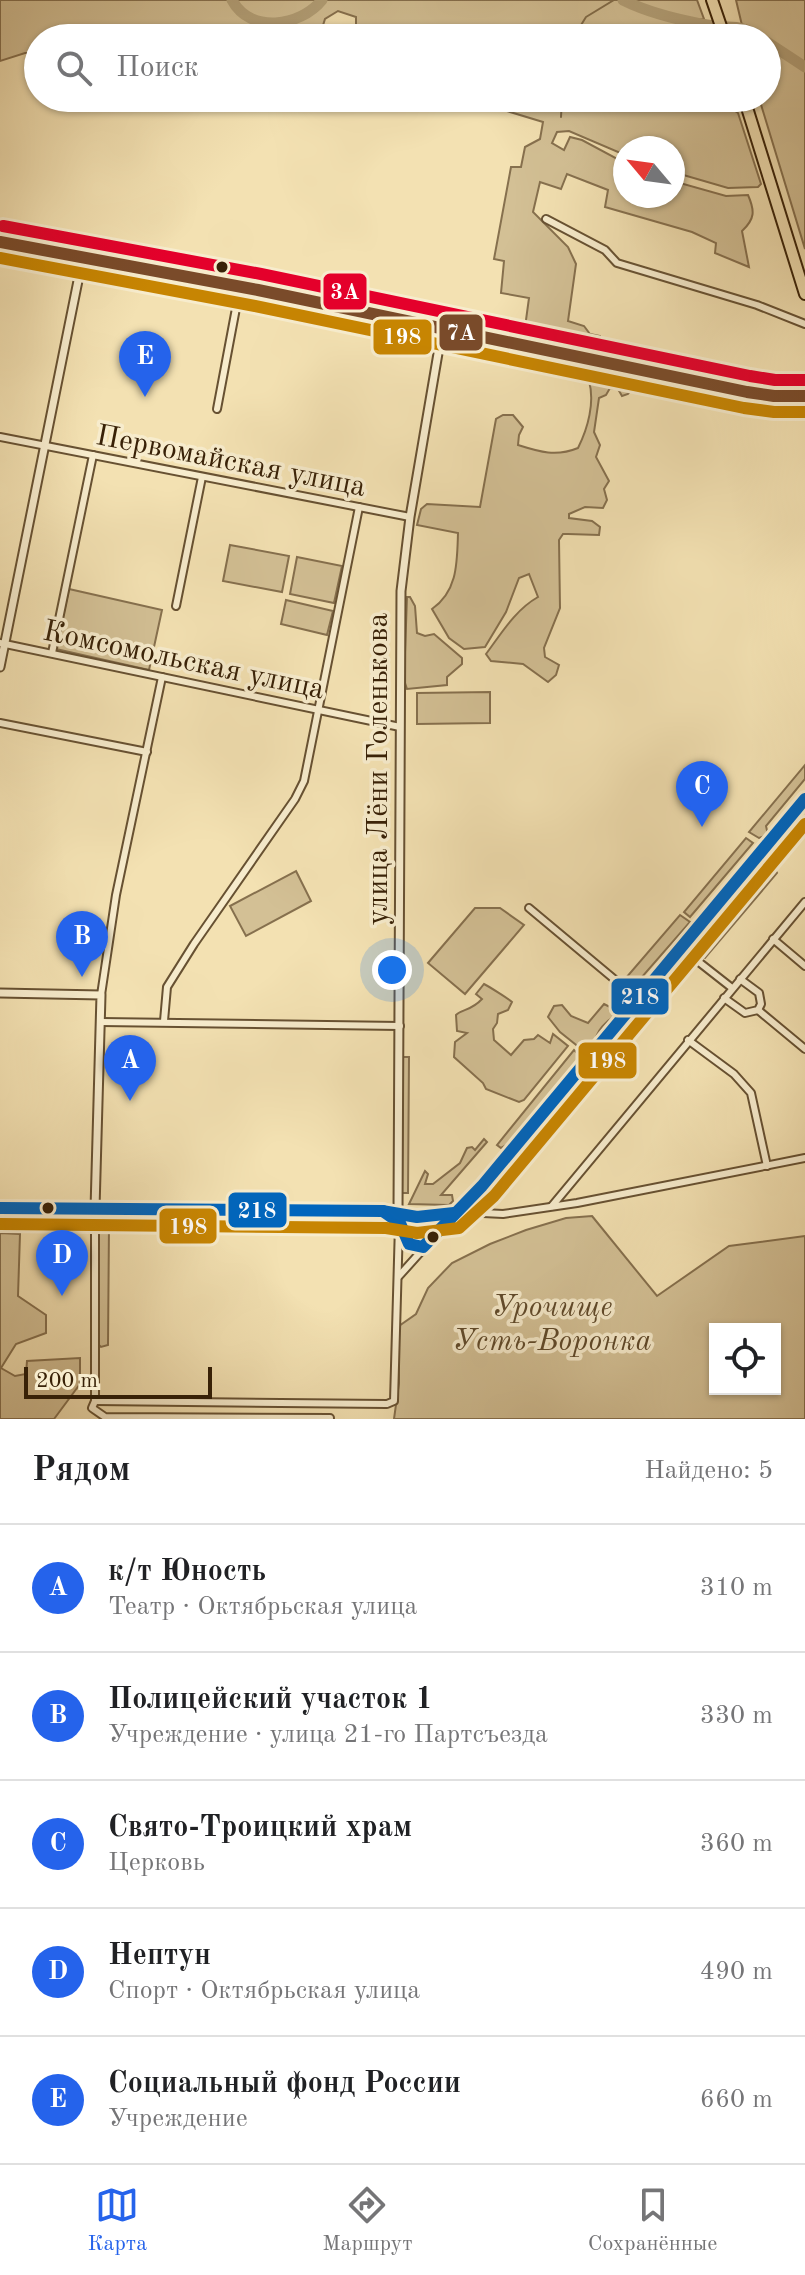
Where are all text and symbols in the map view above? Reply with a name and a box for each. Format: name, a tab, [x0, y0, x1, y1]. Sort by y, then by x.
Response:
search box	[24, 24, 781, 112]
icon: search	[52, 46, 96, 90]
text: Поиск	[116, 53, 199, 83]
north arrow	[613, 136, 685, 208]
unlabelled marker	[214, 259, 230, 275]
line badge: 3А	[322, 272, 368, 311]
text: 3А	[330, 282, 360, 304]
line badge: 7А	[438, 313, 484, 352]
line badge: 198	[372, 318, 433, 356]
text: 7А	[446, 323, 476, 345]
text: 198	[383, 327, 421, 349]
pin: E	[119, 331, 171, 397]
street label: Первомайская улица	[93, 421, 368, 503]
street label: улица Лёни Голенькова	[364, 613, 394, 925]
street label: Комсомольская улица	[40, 616, 327, 705]
pin: C	[676, 761, 728, 827]
pin: B	[56, 911, 108, 977]
your location	[372, 950, 412, 990]
line badge: 218	[610, 977, 670, 1016]
text: 218	[621, 987, 659, 1009]
pin: A	[104, 1035, 156, 1101]
line badge: 198	[577, 1041, 638, 1080]
text: 198	[588, 1051, 626, 1073]
line badge: 218	[227, 1191, 288, 1229]
unlabelled marker	[40, 1200, 56, 1216]
text: 218	[238, 1201, 276, 1223]
line badge: 198	[158, 1207, 218, 1245]
text: 198	[169, 1217, 207, 1239]
unlabelled marker	[425, 1229, 441, 1245]
pin: D	[36, 1230, 88, 1296]
park label: Урочище Усть-Воронка	[452, 1293, 652, 1357]
map controls	[709, 1323, 781, 1395]
button: locate	[709, 1323, 781, 1395]
scale bar	[24, 1363, 212, 1399]
text: 200 m	[36, 1370, 98, 1392]
text: Рядом	[32, 1454, 131, 1488]
text: Найдено: 5	[644, 1458, 773, 1484]
text: к/т Юность	[108, 1557, 266, 1587]
text: A	[48, 1575, 68, 1601]
text: 310 m	[700, 1575, 773, 1601]
text: Театр · Октябрьская улица	[108, 1594, 417, 1620]
text: Полицейский участок 1	[108, 1685, 433, 1715]
text: B	[49, 1703, 67, 1729]
text: 330 m	[700, 1703, 773, 1729]
text: Учреждение · улица 21-го Партсъезда	[108, 1722, 548, 1748]
text: Свято-Троицкий храм	[108, 1813, 412, 1843]
text: C	[49, 1831, 67, 1857]
text: 360 m	[700, 1831, 773, 1857]
text: Церковь	[108, 1850, 205, 1876]
text: Нептун	[108, 1941, 211, 1971]
text: D	[48, 1959, 68, 1985]
text: 490 m	[700, 1959, 773, 1985]
text: Спорт · Октябрьская улица	[108, 1978, 420, 2004]
text: Социальный фонд России	[108, 2069, 461, 2099]
text: E	[49, 2087, 67, 2113]
text: 660 m	[700, 2087, 773, 2113]
text: Учреждение	[108, 2106, 248, 2132]
tab: Карта	[88, 2183, 147, 2258]
tab: Маршрут	[322, 2183, 413, 2258]
tab: Сохранённые	[588, 2183, 717, 2258]

